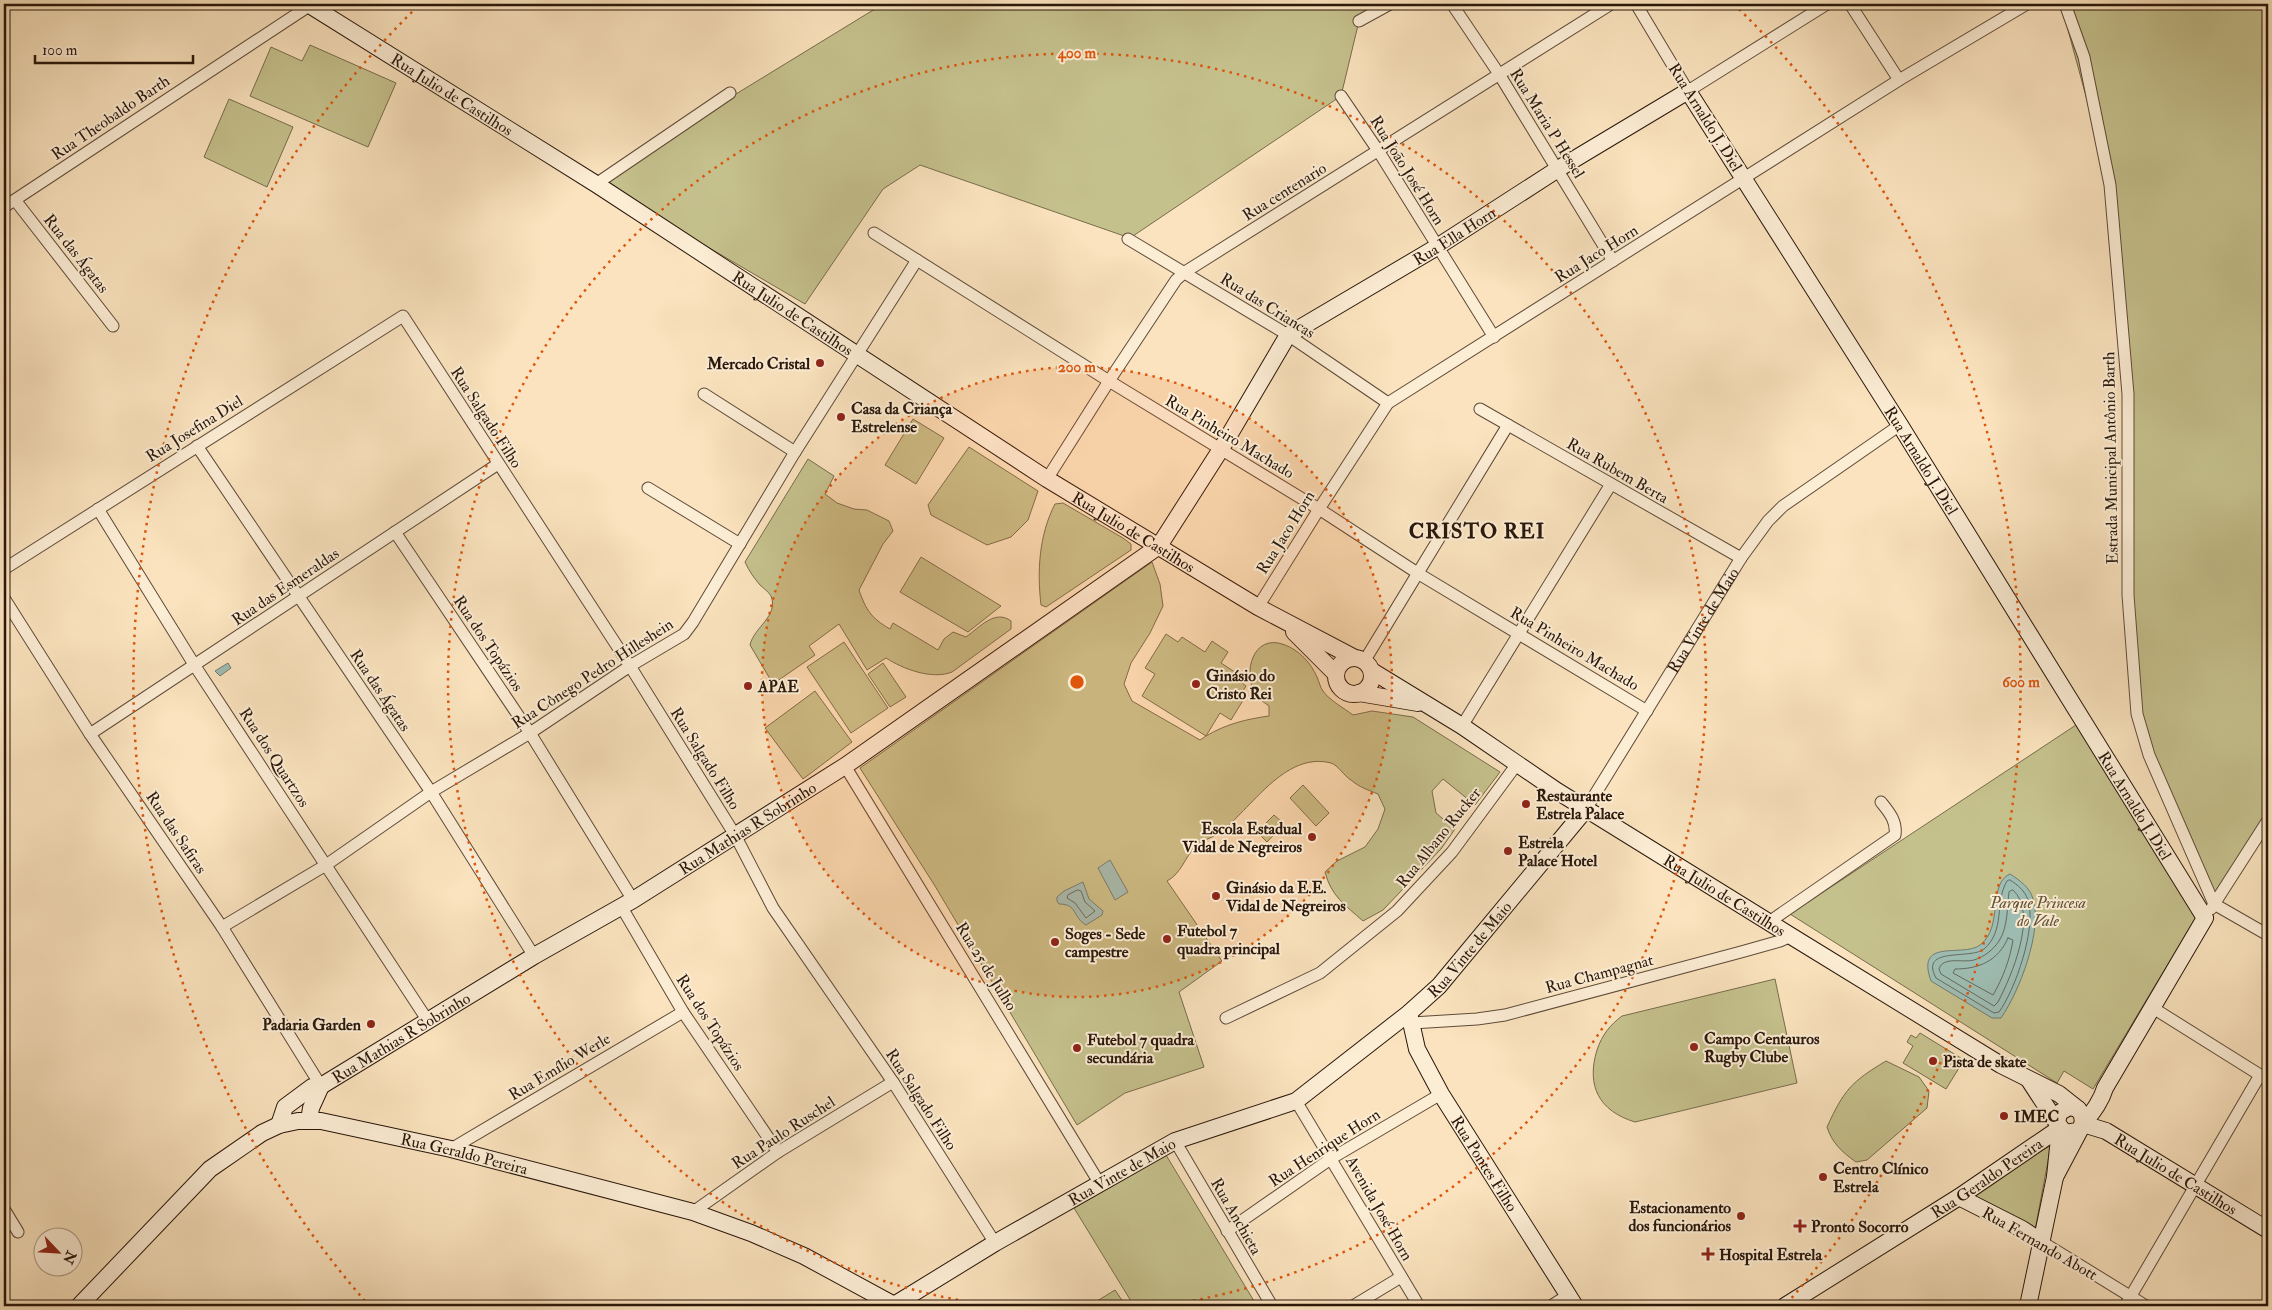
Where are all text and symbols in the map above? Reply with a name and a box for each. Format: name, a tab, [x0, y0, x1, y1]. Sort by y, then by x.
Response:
scale bar	[35, 32, 192, 64]
text: 100 m	[42, 41, 78, 60]
text: 400 m	[1057, 44, 1096, 63]
street label: Rua Julio de Castilhos	[387, 49, 516, 141]
street label: Rua Arnaldo J. Diel	[1663, 60, 1747, 176]
street label: Rua Maria P Hessel	[1505, 65, 1589, 182]
street label: Rua Theobaldo Barth	[48, 71, 174, 165]
street label: Rua João José Horn	[1365, 112, 1449, 229]
street label: Rua centenario	[1239, 158, 1331, 226]
street label: Rua Ella Horn	[1410, 203, 1500, 270]
street label: Rua das Ágatas	[39, 210, 114, 297]
street label: Rua Jaco Horn	[1551, 220, 1642, 288]
street label: Rua Julio de Castilhos	[728, 267, 857, 360]
street label: Rua das Criancas	[1216, 269, 1319, 343]
street label: Estrada Municipal Antônio Barth	[2099, 351, 2124, 564]
place label: Mercado Cristal	[706, 354, 811, 374]
marker: Mercado Cristal	[814, 357, 826, 369]
text: 200 m	[1058, 358, 1096, 377]
street label: Rua Salgado Filho	[446, 363, 527, 472]
street label: Rua Josefina Diel	[142, 391, 247, 467]
street label: Rua Pinheiro Machado	[1162, 391, 1298, 483]
place label: Casa da Criança Estrelense	[851, 399, 952, 437]
street label: Rua Arnaldo J. Diel	[1880, 403, 1962, 519]
marker: Casa da Criança Estrelense	[835, 411, 847, 423]
street label: Rua Rubem Berta	[1563, 434, 1672, 508]
street label: Rua Jaco Horn	[1252, 487, 1320, 578]
street label: Rua Julio de Castilhos	[1068, 488, 1198, 577]
district label: CRISTO REI	[1409, 518, 1545, 545]
street label: Rua das Esmeraldas	[228, 543, 343, 630]
street label: Rua Vinte de Maio	[1663, 564, 1744, 677]
street label: Rua dos Topázios	[448, 592, 528, 696]
street label: Rua Pinheiro Machado	[1507, 603, 1643, 695]
street label: Rua Cônego Pedro Hilleshein	[508, 614, 677, 734]
street label: Rua das Ágatas	[345, 645, 416, 735]
place label: Ginásio do Cristo Rei	[1206, 666, 1275, 704]
centre of rings	[1068, 673, 1086, 691]
text: 600 m	[2002, 673, 2040, 692]
place label: APAE	[757, 677, 799, 697]
marker: Ginásio do Cristo Rei	[1190, 678, 1202, 690]
marker: APAE	[742, 680, 754, 692]
street label: Rua dos Quartzos	[235, 704, 314, 811]
street label: Rua Salgado Filho	[666, 704, 745, 814]
street label: Rua Arnaldo J. Diel	[2093, 748, 2176, 864]
street label: Rua Mathias R Sobrinho	[675, 778, 820, 879]
street label: Rua Albano Rucker	[1392, 783, 1485, 892]
place label: Restaurante Estrela Palace	[1536, 786, 1625, 824]
street label: Rua das Safiras	[141, 788, 211, 878]
marker: Restaurante Estrela Palace	[1520, 798, 1532, 810]
place label: Escola Estadual Vidal de Negreiros	[1181, 819, 1303, 858]
marker: Escola Estadual Vidal de Negreiros	[1306, 831, 1318, 843]
place label: Estrela Palace Hotel	[1518, 833, 1598, 871]
marker: Estrela Palace Hotel	[1502, 845, 1514, 857]
street label: Rua Julio de Castilhos	[1659, 850, 1789, 941]
place label: Ginásio da E.E. Vidal de Negreiros	[1225, 878, 1346, 917]
marker: Ginásio da E.E. Vidal de Negreiros	[1210, 890, 1222, 902]
park label: Parque Princesa do Vale	[1989, 893, 2086, 931]
street label: Rua Vinte de Maio	[1424, 897, 1516, 1003]
street label: Rua 25 de Julho	[950, 919, 1021, 1015]
place label: Futebol 7 quadra principal	[1177, 921, 1281, 960]
place label: Soges - Sede campestre	[1065, 924, 1146, 963]
marker: Futebol 7 quadra principal	[1161, 933, 1173, 945]
marker: Soges - Sede campestre	[1049, 936, 1061, 948]
street label: Rua Champagnat	[1543, 950, 1656, 999]
street label: Rua dos Topázios	[671, 970, 749, 1075]
street label: Rua Mathias R Sobrinho	[328, 988, 474, 1088]
place label: Padaria Garden	[262, 1015, 362, 1035]
marker: Padaria Garden	[365, 1018, 377, 1030]
street label: Rua Emílio Werle	[505, 1028, 614, 1105]
place label: Campo Centauros Rugby Clube	[1704, 1029, 1820, 1068]
place label: Futebol 7 quadra secundária	[1087, 1030, 1194, 1068]
marker: Campo Centauros Rugby Clube	[1688, 1041, 1700, 1053]
marker: Futebol 7 quadra secundária	[1071, 1042, 1083, 1054]
street label: Rua Salgado Filho	[881, 1045, 962, 1154]
place label: Pista de skate	[1943, 1052, 2027, 1072]
marker: Pista de skate	[1927, 1055, 1939, 1067]
street label: Rua Paulo Ruschel	[728, 1092, 839, 1174]
street label: Rua Henrique Horn	[1265, 1104, 1384, 1191]
place label: IMEC	[2014, 1107, 2059, 1127]
marker: IMEC	[1998, 1110, 2010, 1122]
street label: Rua Pontes Filho	[1446, 1112, 1522, 1216]
street label: Rua Geraldo Pereira	[399, 1129, 530, 1180]
street label: Rua Julio de Castilhos	[2110, 1130, 2240, 1220]
street label: Rua Vinte de Maio	[1065, 1134, 1180, 1210]
street label: Rua Geraldo Pereira	[1928, 1134, 2047, 1223]
street label: Avenida José Horn	[1340, 1152, 1417, 1265]
place label: Centro Clínico Estrela	[1833, 1159, 1929, 1197]
marker: Centro Clínico Estrela	[1817, 1171, 1829, 1183]
street label: Rua Anchieta	[1206, 1175, 1266, 1259]
place label: Estacionamento dos funcionários	[1628, 1198, 1732, 1236]
street label: Rua Fernando Abott	[1978, 1203, 2101, 1285]
marker: Estacionamento dos funcionários	[1735, 1210, 1747, 1222]
place label: Pronto Socorro	[1811, 1217, 1909, 1237]
marker: Pronto Socorro	[1793, 1219, 1807, 1233]
north arrow	[32, 1228, 82, 1278]
place label: Hospital Estrela	[1719, 1245, 1822, 1266]
text: N	[59, 1247, 80, 1267]
marker: Hospital Estrela	[1701, 1247, 1715, 1261]

